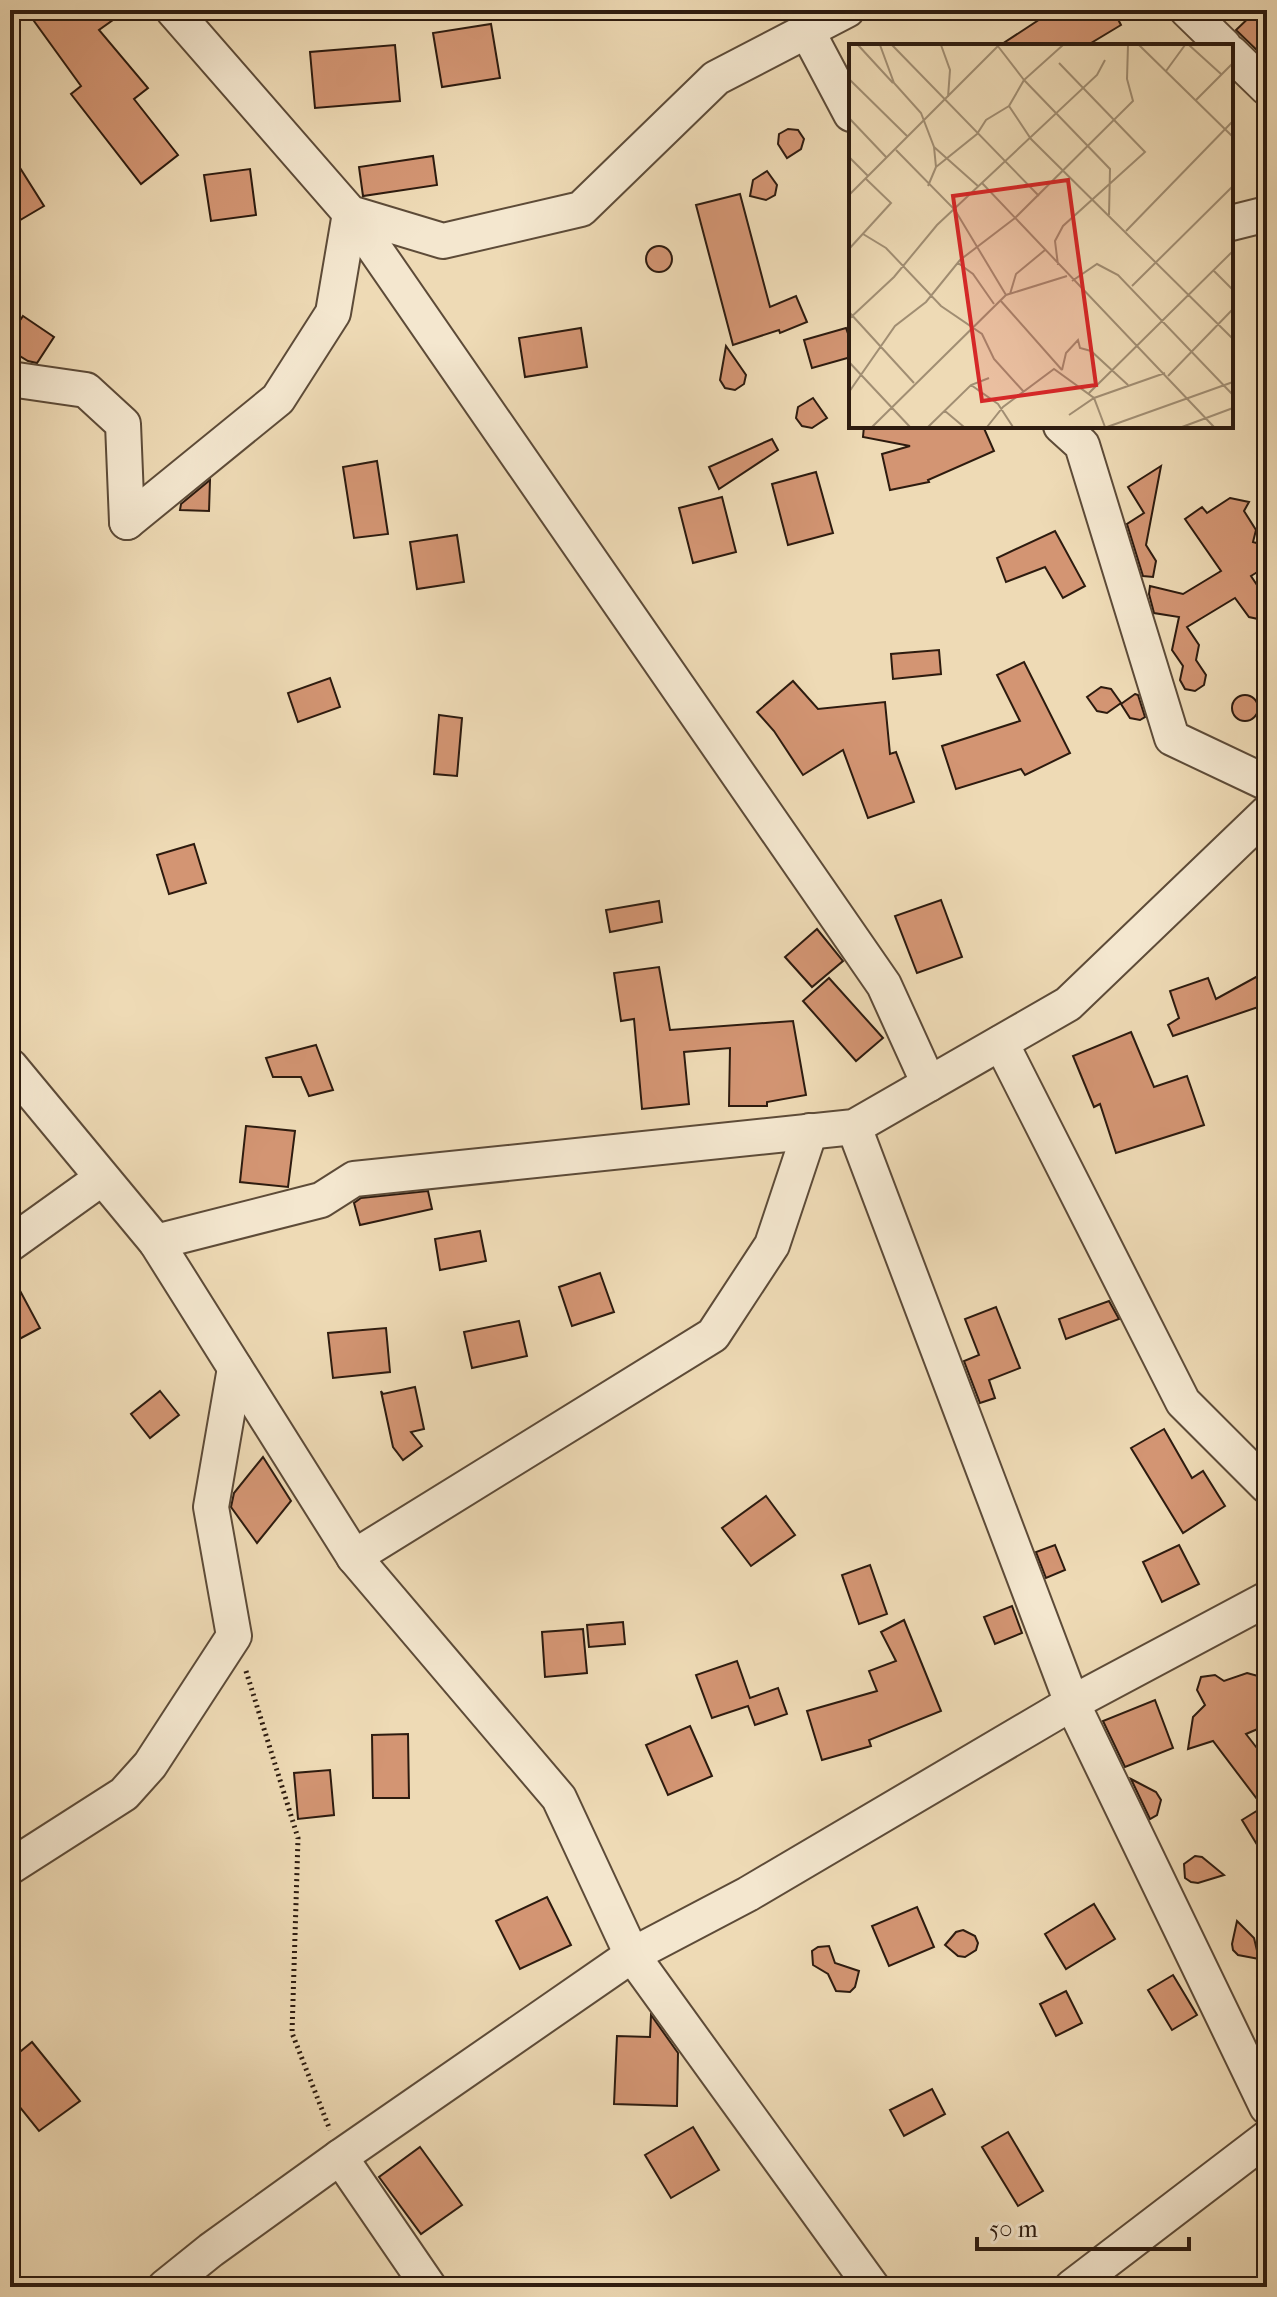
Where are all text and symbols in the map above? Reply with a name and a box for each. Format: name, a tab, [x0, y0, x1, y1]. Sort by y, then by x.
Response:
inset map	[849, 44, 1233, 428]
scale bar	[977, 2201, 1189, 2251]
text: 50 m	[989, 2215, 1038, 2243]

